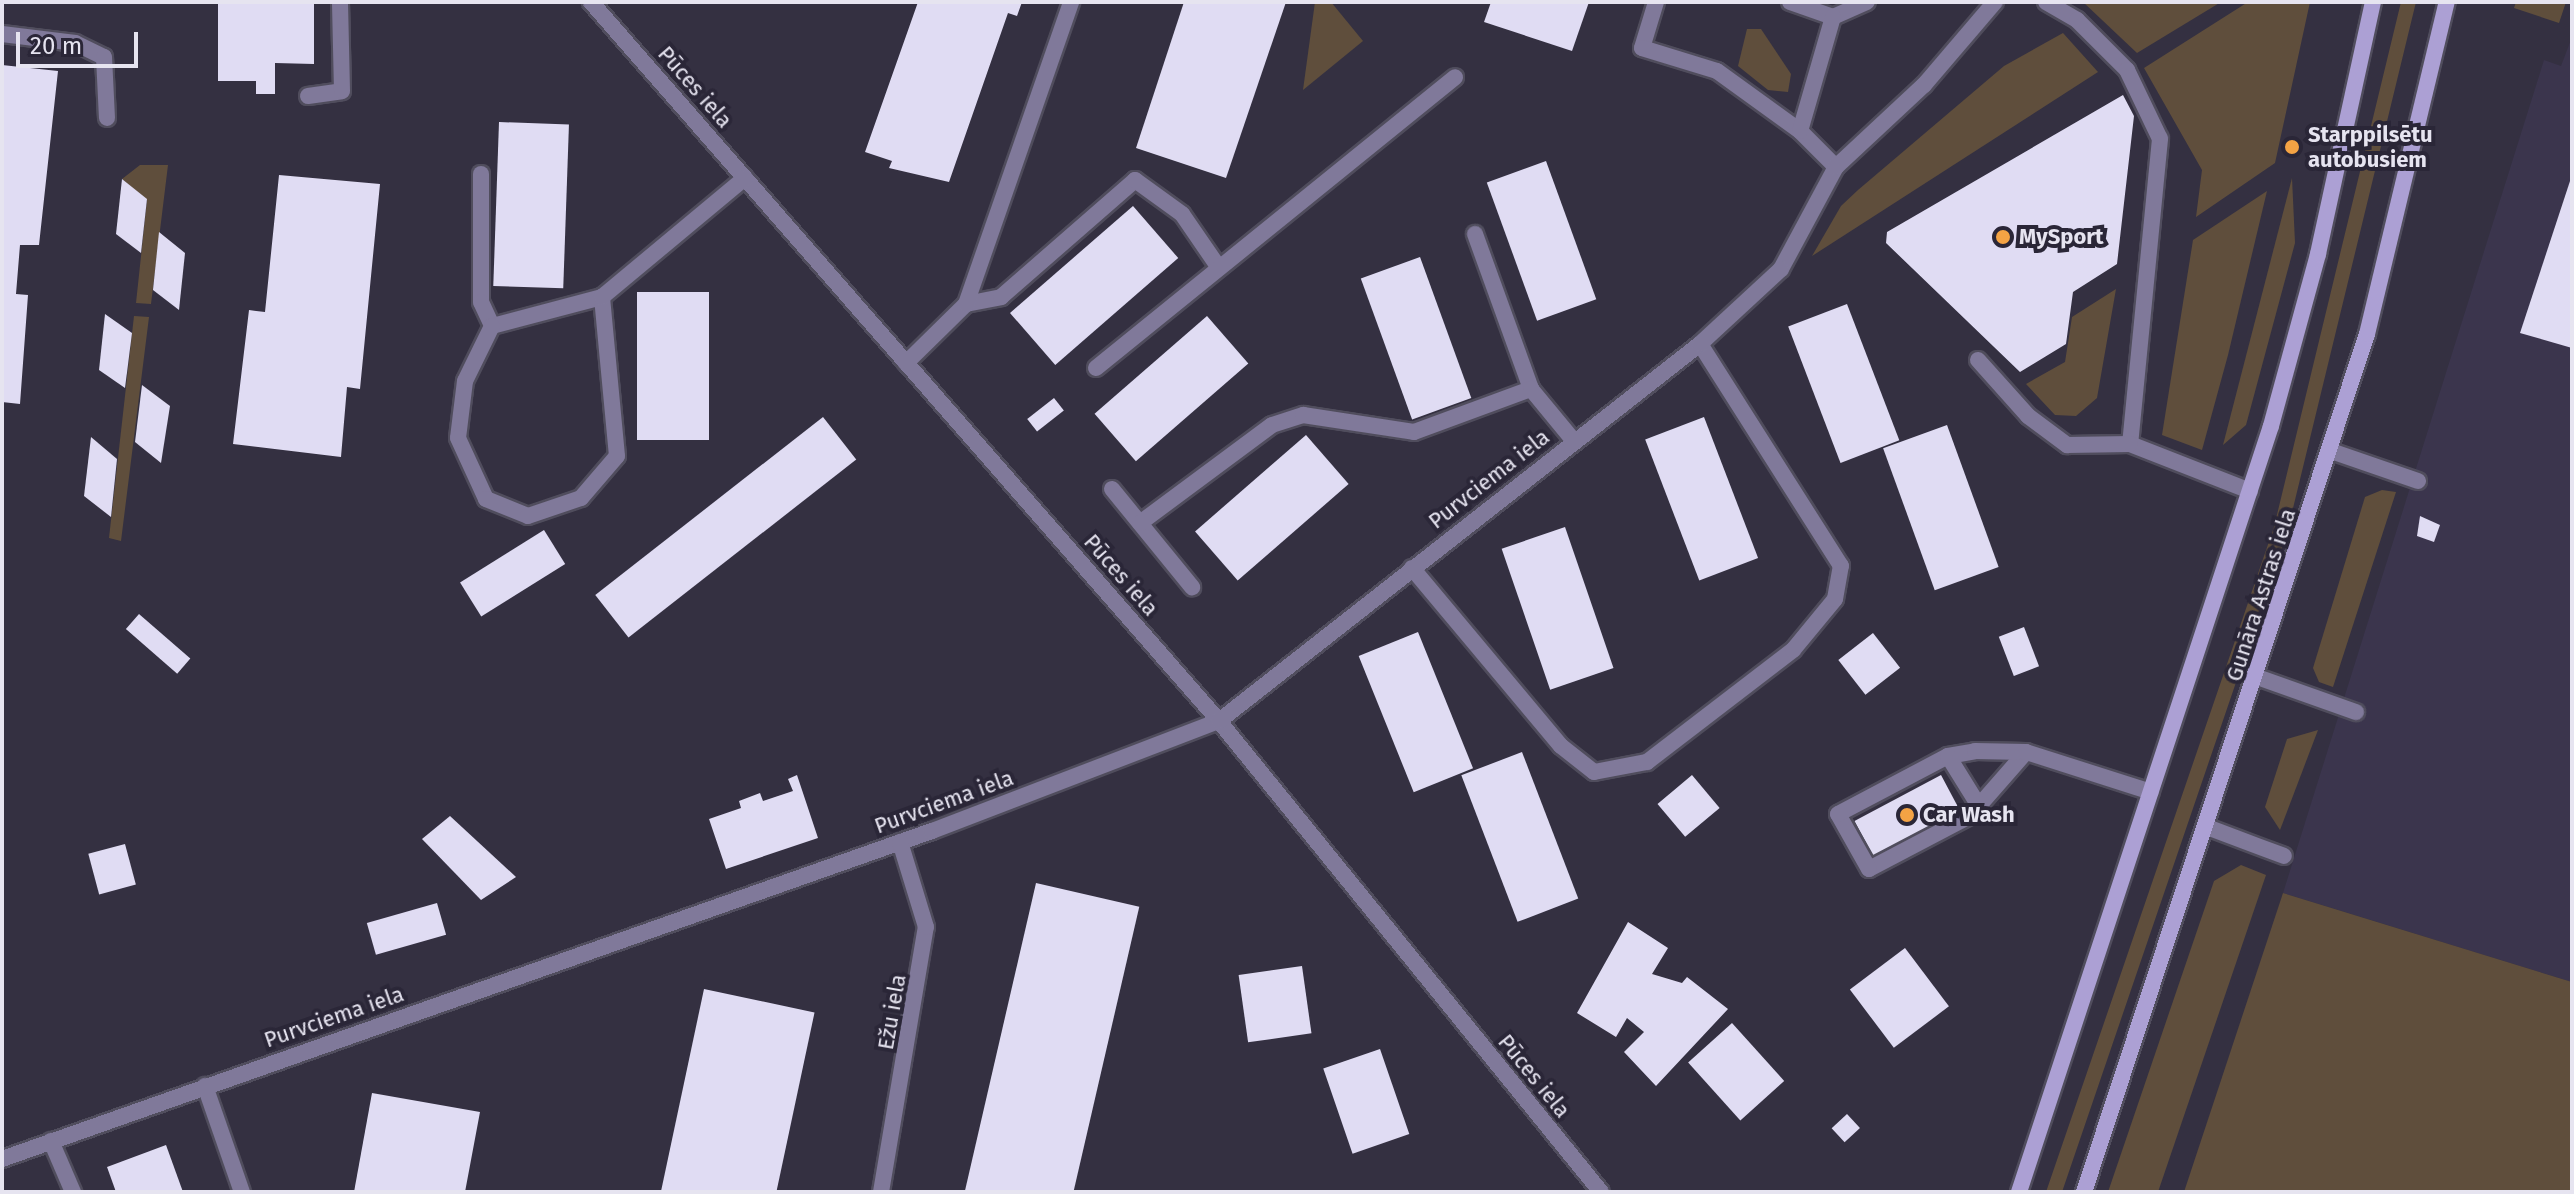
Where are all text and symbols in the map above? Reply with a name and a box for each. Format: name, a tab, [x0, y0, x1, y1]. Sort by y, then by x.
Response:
scale bar	[20, 16, 142, 66]
text: 20 m	[30, 32, 82, 60]
street label: Pūces iela	[652, 41, 738, 133]
place label: Starppilsētu autobusiem	[2308, 121, 2433, 172]
marker: Starppilsētu autobusiem	[2283, 138, 2301, 156]
place label: MySport	[2019, 224, 2104, 250]
marker: MySport	[1994, 228, 2012, 246]
street label: Purvciema iela	[1423, 424, 1555, 534]
street label: Gunāra Astras iela	[2221, 505, 2301, 685]
street label: Pūces iela	[1078, 529, 1164, 621]
street label: Purvciema iela	[871, 765, 1017, 839]
place label: Car Wash	[1923, 802, 2015, 828]
marker: Car Wash	[1898, 806, 1916, 824]
street label: Ežu iela	[872, 972, 912, 1052]
street label: Purvciema iela	[261, 981, 407, 1053]
street label: Pūces iela	[1492, 1029, 1576, 1123]

